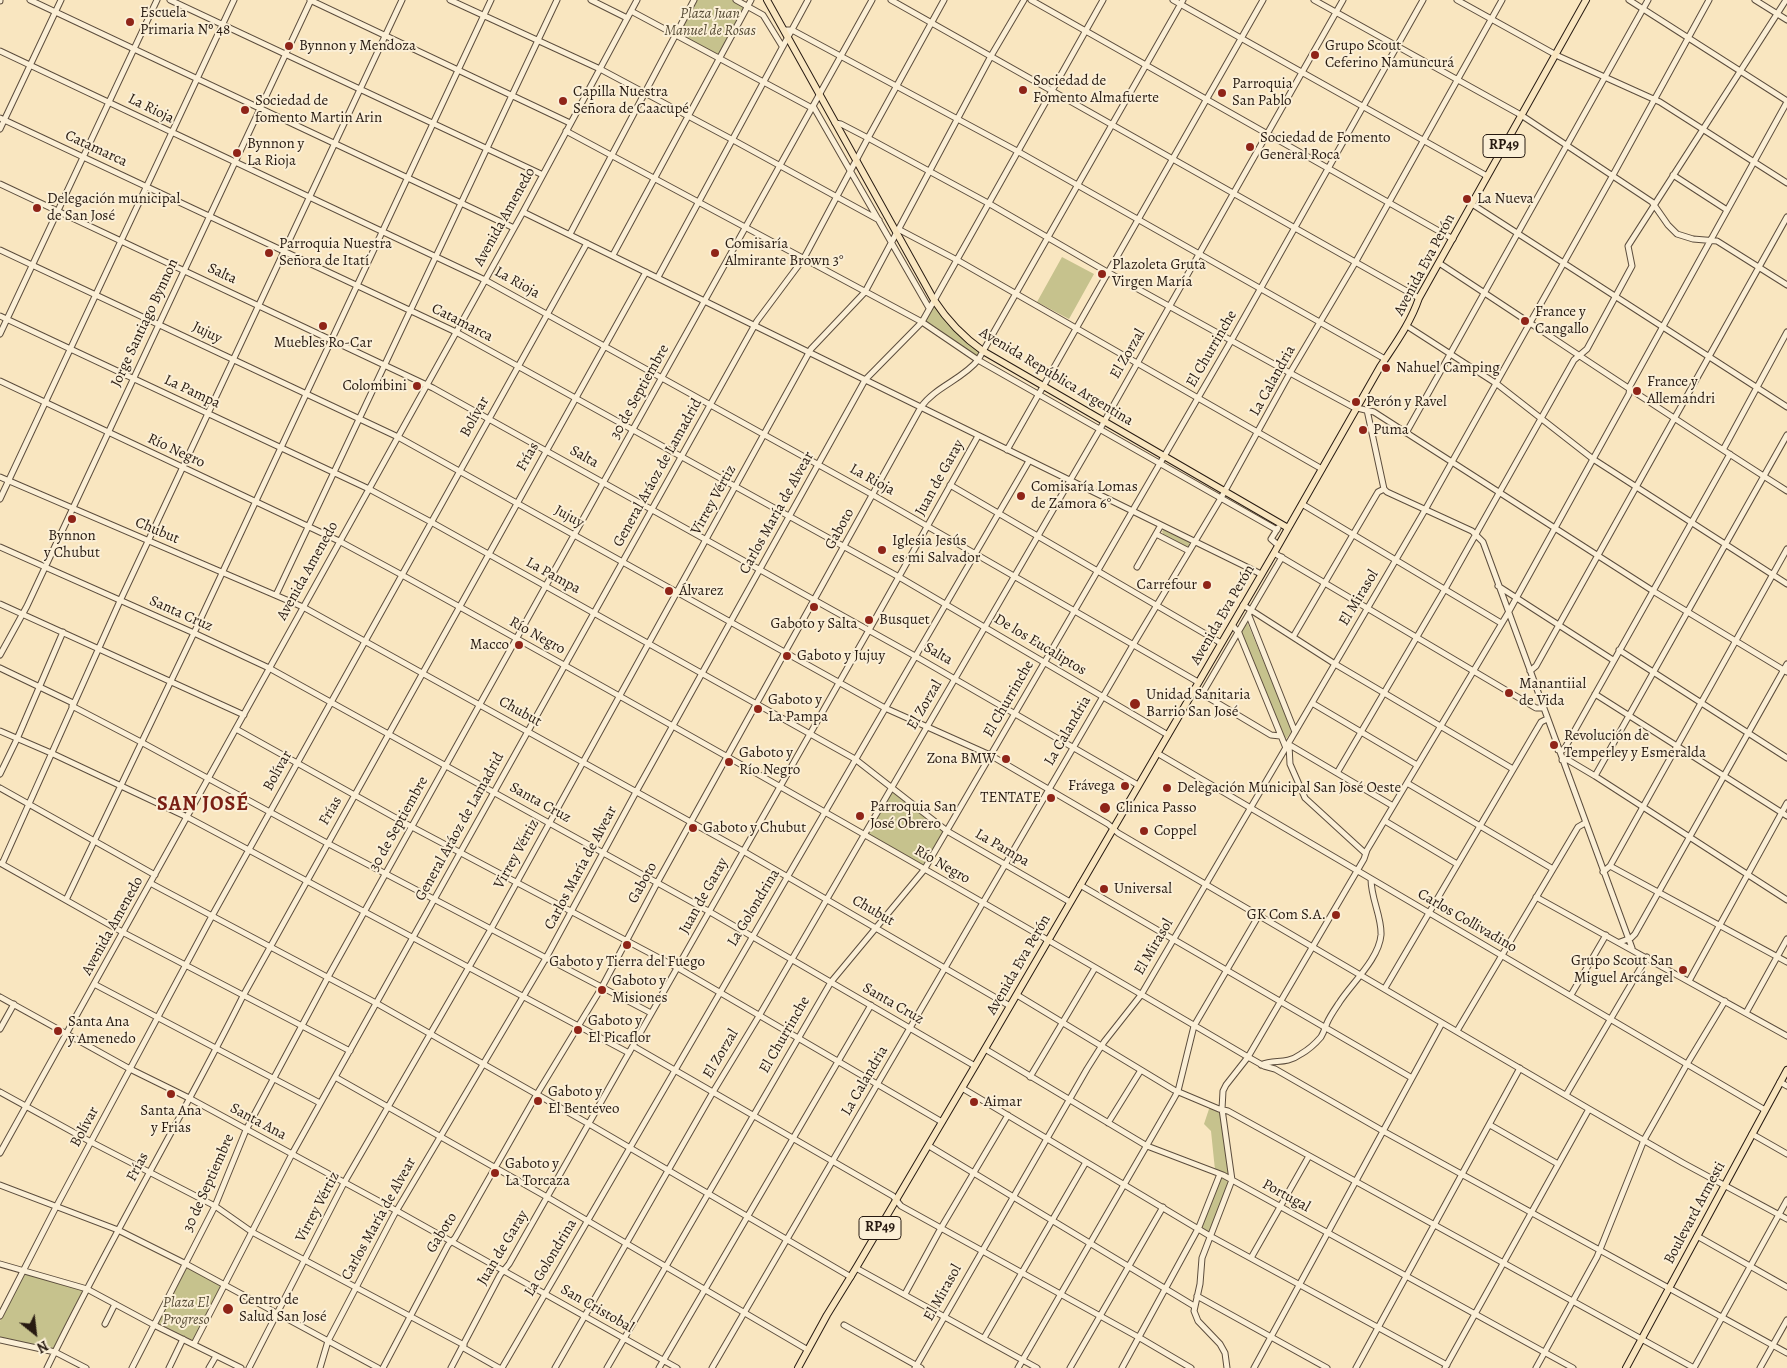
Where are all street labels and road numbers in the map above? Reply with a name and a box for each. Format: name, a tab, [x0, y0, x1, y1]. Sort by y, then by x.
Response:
street label: La Rioja	[125, 90, 177, 128]
street label: Catamarca	[62, 127, 130, 171]
road number: RP49	[1483, 134, 1525, 158]
street label: Avenida Amenedo	[470, 164, 540, 270]
street label: Avenida Eva Perón	[1391, 211, 1459, 319]
street label: Jorge Santiago Bynnon	[107, 256, 183, 390]
street label: Salta	[204, 259, 240, 289]
street label: La Rioja	[491, 263, 543, 303]
street label: Catamarca	[428, 300, 496, 346]
street label: El Churrinche	[1183, 307, 1241, 391]
street label: Jujuy	[189, 318, 225, 348]
street label: Avenida República Argentina	[976, 324, 1136, 430]
street label: El Zorzal	[1107, 326, 1149, 382]
street label: 30 de Septiembre	[607, 341, 673, 443]
street label: La Calandria	[1246, 343, 1300, 419]
street label: La Pampa	[161, 371, 223, 413]
street label: Bolívar	[457, 394, 493, 440]
street label: General Aráoz de Lamadrid	[610, 396, 706, 550]
street label: Río Negro	[144, 430, 208, 472]
street label: Juan de Garay	[912, 437, 968, 519]
street label: Frías	[513, 439, 543, 475]
street label: Salta	[566, 442, 602, 472]
street label: Carlos María de Alvear	[736, 449, 818, 577]
street label: La Rioja	[846, 460, 898, 500]
street label: Virrey Vértiz	[687, 462, 741, 538]
street label: Jujuy	[551, 502, 587, 532]
street label: Gaboto	[821, 505, 859, 553]
street label: Chubut	[132, 514, 182, 548]
street label: Avenida Amenedo	[273, 518, 343, 624]
street label: La Pampa	[522, 554, 584, 598]
street label: Avenida Eva Perón	[1187, 562, 1259, 668]
street label: El Mirasol	[1335, 567, 1383, 629]
street label: Santa Cruz	[146, 592, 216, 636]
street label: De los Eucaliptos	[991, 610, 1089, 680]
street label: Río Negro	[506, 613, 568, 659]
street label: Salta	[920, 639, 956, 669]
street label: El Churrinche	[980, 657, 1038, 741]
street label: El Zorzal	[904, 677, 946, 733]
street label: Chubut	[495, 693, 545, 731]
street label: La Calandria	[1041, 693, 1095, 769]
street label: Bolívar	[260, 748, 296, 794]
street label: General Aráoz de Lamadrid	[412, 750, 508, 904]
street label: 30 de Septiembre	[366, 773, 432, 875]
street label: Santa Cruz	[506, 779, 574, 827]
street label: Frías	[316, 793, 346, 829]
street label: Carlos María de Alvear	[541, 803, 621, 933]
street label: Virrey Vértiz	[490, 816, 544, 892]
street label: La Pampa	[972, 825, 1032, 871]
street label: Río Negro	[911, 842, 973, 888]
street label: Juan de Garay	[676, 855, 732, 937]
street label: Gaboto	[624, 859, 662, 907]
street label: La Golondrina	[724, 866, 784, 950]
street label: Avenida Amenedo	[78, 873, 148, 979]
street label: Carlos Collivadino	[1414, 885, 1520, 957]
street label: Chubut	[848, 892, 898, 930]
street label: Avenida Eva Perón	[983, 912, 1055, 1018]
street label: El Mirasol	[1131, 916, 1177, 978]
street label: Santa Cruz	[859, 979, 927, 1029]
street label: El Churrinche	[756, 993, 814, 1077]
street label: El Zorzal	[699, 1026, 743, 1082]
street label: La Calandria	[838, 1043, 892, 1119]
street label: Santa Ana	[227, 1100, 289, 1144]
street label: Bolívar	[67, 1104, 103, 1150]
street label: 30 de Septiembre	[179, 1131, 239, 1235]
street label: Frías	[123, 1149, 153, 1185]
street label: Carlos María de Alvear	[338, 1155, 420, 1283]
street label: Boulevard Armesti	[1660, 1159, 1730, 1267]
street label: Virrey Vértiz	[292, 1169, 344, 1245]
street label: Portugal	[1259, 1176, 1313, 1216]
street label: Juan de Garay	[474, 1207, 532, 1289]
street label: Gaboto	[423, 1209, 461, 1257]
street label: La Golondrina	[521, 1216, 581, 1300]
road number: RP49	[859, 1216, 901, 1240]
street label: El Mirasol	[920, 1262, 966, 1324]
street label: San Cristobal	[557, 1281, 637, 1337]

